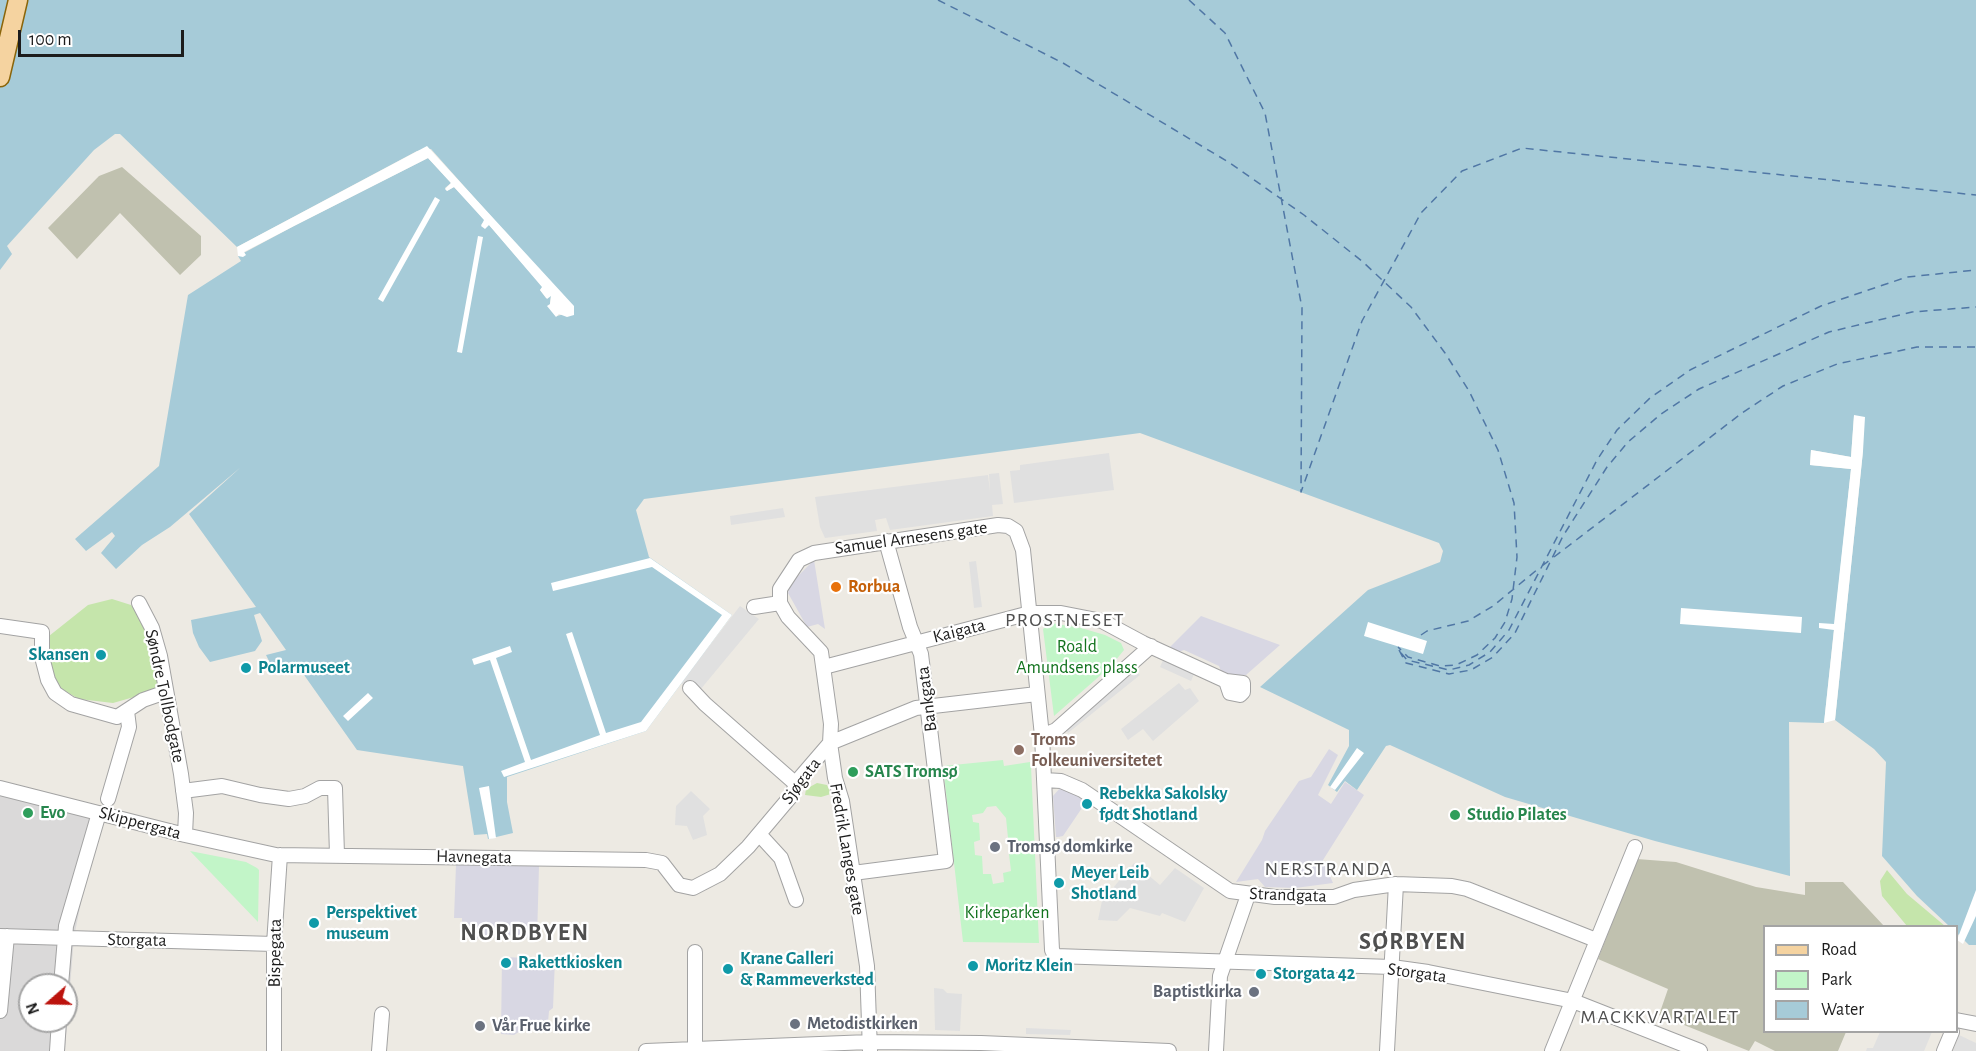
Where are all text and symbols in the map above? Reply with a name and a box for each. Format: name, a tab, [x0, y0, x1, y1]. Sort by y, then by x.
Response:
scale bar	[21, 18, 188, 56]
text: 100 m	[29, 31, 72, 49]
street label: Samuel Arnesens gate	[833, 517, 989, 559]
place label: Rorbua	[848, 576, 900, 598]
marker: Rorbua	[829, 580, 843, 594]
district label: PROSTNESET	[1005, 608, 1125, 632]
street label: Kaigata	[931, 614, 987, 648]
street label: Søndre Tollbodgate	[140, 627, 190, 765]
park label: Roald Amundsens plass	[1016, 636, 1138, 678]
place label: Skansen	[29, 644, 89, 666]
marker: Skansen	[94, 648, 108, 662]
place label: Polarmuseet	[258, 657, 350, 679]
marker: Polarmuseet	[239, 661, 253, 675]
street label: Bankgata	[912, 665, 942, 733]
place label: Troms Folkeuniversitetet	[1031, 729, 1162, 771]
marker: Troms Folkeuniversitetet	[1012, 743, 1026, 757]
street label: Sjøgata	[776, 753, 826, 809]
place label: SATS Tromsø	[865, 761, 958, 783]
marker: SATS Tromsø	[846, 765, 860, 779]
street label: Fredrik Langes gate	[825, 781, 869, 917]
place label: Rebekka Sakolsky født Shotland	[1099, 783, 1228, 826]
marker: Rebekka Sakolsky født Shotland	[1080, 797, 1094, 811]
place label: Evo	[40, 802, 65, 824]
street label: Skippergata	[97, 802, 183, 844]
place label: Studio Pilates	[1467, 804, 1567, 826]
marker: Evo	[21, 806, 35, 820]
marker: Studio Pilates	[1448, 808, 1462, 822]
place label: Tromsø domkirke	[1007, 836, 1133, 858]
marker: Tromsø domkirke	[988, 840, 1002, 854]
street label: Havnegata	[436, 846, 512, 868]
district label: NERSTRANDA	[1265, 857, 1393, 881]
place label: Meyer Leib Shotland	[1071, 862, 1149, 904]
marker: Meyer Leib Shotland	[1052, 876, 1066, 890]
street label: Strandgata	[1249, 883, 1327, 907]
place label: Perspektivet museum	[326, 902, 417, 944]
park label: Kirkeparken	[965, 902, 1049, 924]
marker: Perspektivet museum	[307, 916, 321, 930]
street label: Bispegata	[264, 918, 286, 988]
district label: NORDBYEN	[460, 919, 590, 947]
legend	[1763, 925, 1958, 1033]
district label: SØRBYEN	[1359, 928, 1467, 956]
street label: Storgata	[107, 929, 167, 951]
text: Road	[1821, 941, 1857, 959]
place label: Krane Galleri & Rammeverksted	[740, 948, 874, 990]
place label: Rakettkiosken	[518, 952, 622, 974]
place label: Moritz Klein	[985, 955, 1073, 977]
marker: Rakettkiosken	[499, 956, 513, 970]
street label: Storgata	[1386, 958, 1448, 988]
marker: Moritz Klein	[966, 959, 980, 973]
marker: Krane Galleri & Rammeverksted	[721, 962, 735, 976]
place label: Storgata 42	[1273, 963, 1355, 985]
marker: Storgata 42	[1254, 967, 1268, 981]
text: Park	[1821, 971, 1852, 989]
north arrow	[18, 973, 78, 1033]
place label: Baptistkirka	[1153, 981, 1242, 1003]
marker: Baptistkirka	[1247, 985, 1261, 999]
text: N	[24, 1001, 42, 1016]
text: Water	[1821, 1001, 1864, 1019]
district label: MACKKVARTALET	[1580, 1005, 1740, 1029]
place label: Metodistkirken	[807, 1013, 918, 1035]
place label: Vår Frue kirke	[492, 1015, 591, 1037]
marker: Metodistkirken	[788, 1017, 802, 1031]
marker: Vår Frue kirke	[473, 1019, 487, 1033]

